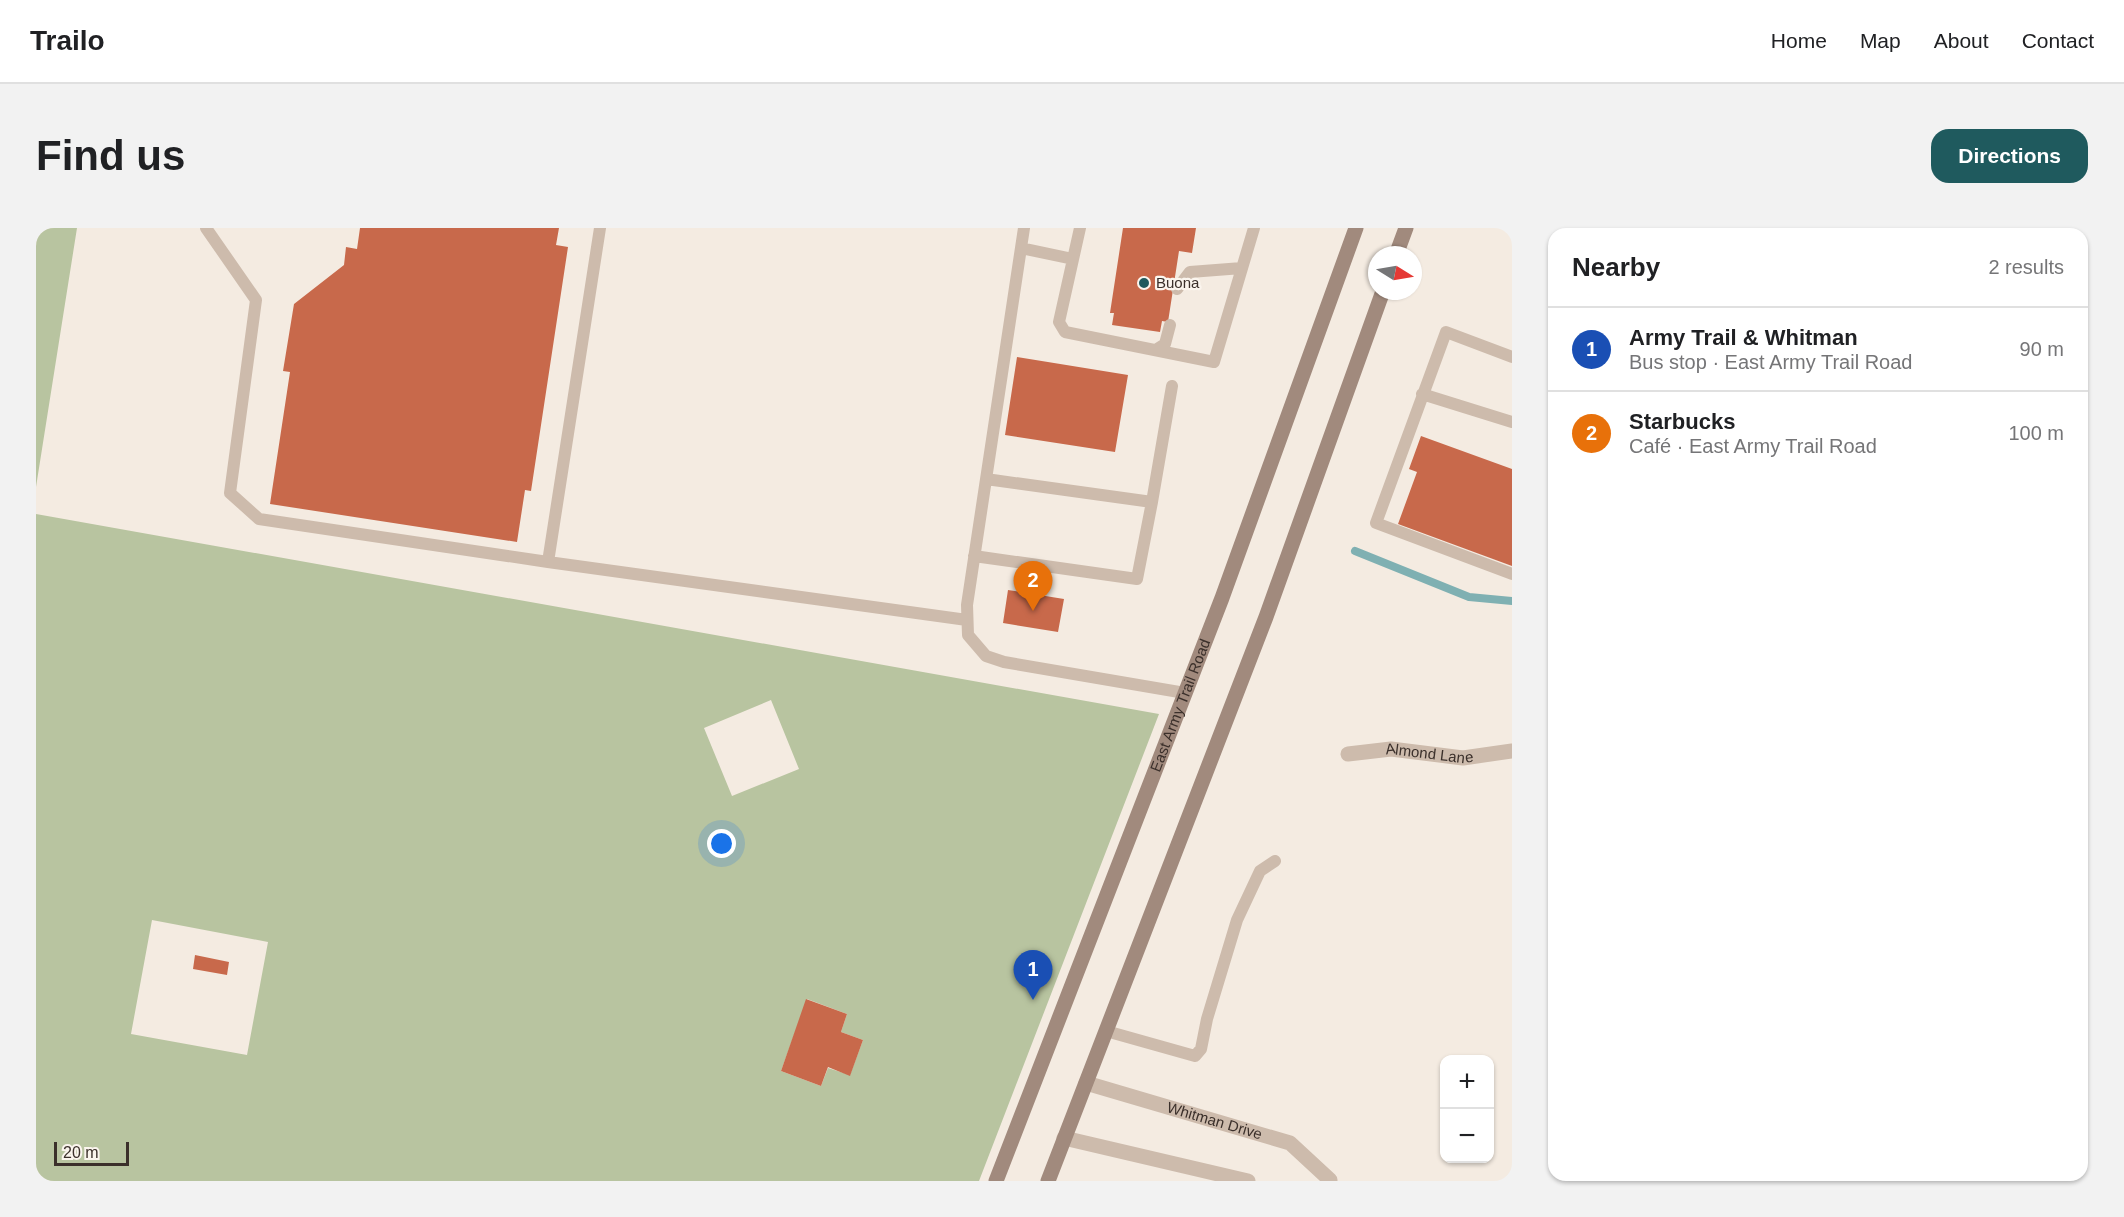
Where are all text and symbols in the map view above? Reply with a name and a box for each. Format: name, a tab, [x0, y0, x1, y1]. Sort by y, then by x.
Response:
text: Trailo	[30, 25, 105, 56]
text: Home	[1771, 29, 1827, 52]
text: Map	[1860, 29, 1901, 52]
text: About	[1934, 29, 1989, 52]
text: Contact	[2022, 29, 2094, 52]
button: Directions	[1931, 129, 2088, 183]
text: Find us	[36, 132, 185, 179]
north arrow	[1368, 246, 1422, 300]
text: Nearby	[1572, 252, 1660, 282]
text: 2 results	[1988, 256, 2064, 278]
place label: Buona	[1156, 274, 1200, 291]
marker: Buona	[1137, 276, 1151, 290]
text: Army Trail & Whitman	[1629, 325, 1858, 350]
text: 1	[1586, 338, 1597, 360]
text: 90 m	[2020, 338, 2064, 360]
text: Bus stop · East Army Trail Road	[1629, 351, 1912, 373]
text: Starbucks	[1629, 409, 1735, 434]
text: 2	[1586, 422, 1597, 444]
text: 100 m	[2008, 422, 2064, 444]
text: Café · East Army Trail Road	[1629, 435, 1877, 457]
pin: 2	[1014, 562, 1052, 611]
street label: East Army Trail Road	[1146, 636, 1213, 774]
street label: Almond Lane	[1384, 740, 1474, 766]
your location	[707, 829, 736, 858]
pin: 1	[1014, 950, 1052, 1000]
map controls	[1440, 1055, 1494, 1163]
button: +	[1440, 1055, 1494, 1109]
street label: Whitman Drive	[1165, 1098, 1264, 1142]
button: −	[1440, 1109, 1494, 1163]
scale bar	[54, 1139, 129, 1166]
text: 20 m	[63, 1144, 99, 1161]

